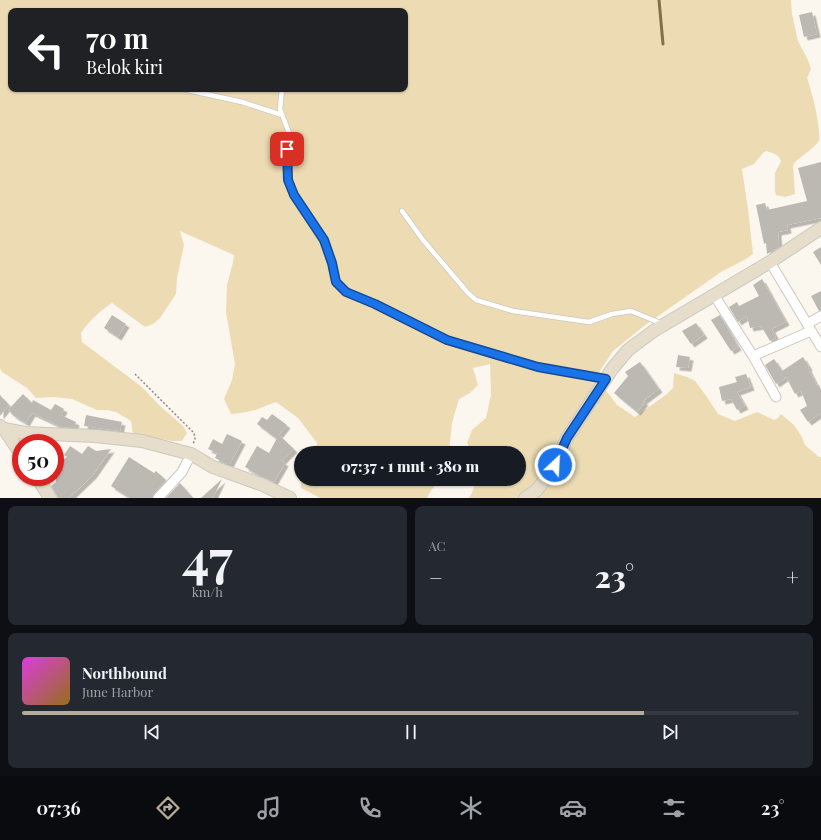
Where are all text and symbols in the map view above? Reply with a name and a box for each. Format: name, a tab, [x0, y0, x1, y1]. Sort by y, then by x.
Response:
text: 70 m	[86, 19, 149, 56]
icon: left	[20, 24, 72, 76]
text: Belok kiri	[86, 55, 163, 79]
pin	[270, 132, 304, 166]
icon: arrive	[276, 138, 298, 160]
speed limit sign: 50	[12, 434, 64, 486]
position arrow	[534, 444, 576, 486]
text: 07:37 · 1 mnt · 380 m	[341, 456, 479, 476]
text: 47	[182, 522, 233, 591]
text: AC	[429, 537, 446, 554]
text: 23°	[595, 556, 634, 596]
text: −	[429, 562, 443, 592]
text: +	[786, 562, 799, 592]
text: km/h	[192, 583, 223, 600]
text: Northbound	[82, 663, 167, 683]
text: June Harbor	[82, 683, 153, 700]
icon: previous	[141, 721, 163, 743]
icon: pause	[400, 721, 422, 743]
icon: next	[659, 721, 681, 743]
icon: directions	[154, 794, 182, 822]
icon: music	[255, 794, 283, 822]
icon: phone	[356, 794, 384, 822]
icon: climate	[457, 794, 485, 822]
icon: car	[559, 794, 587, 822]
icon: filters	[660, 794, 688, 822]
text: 07:36	[37, 796, 81, 820]
text: 23°	[761, 796, 784, 820]

